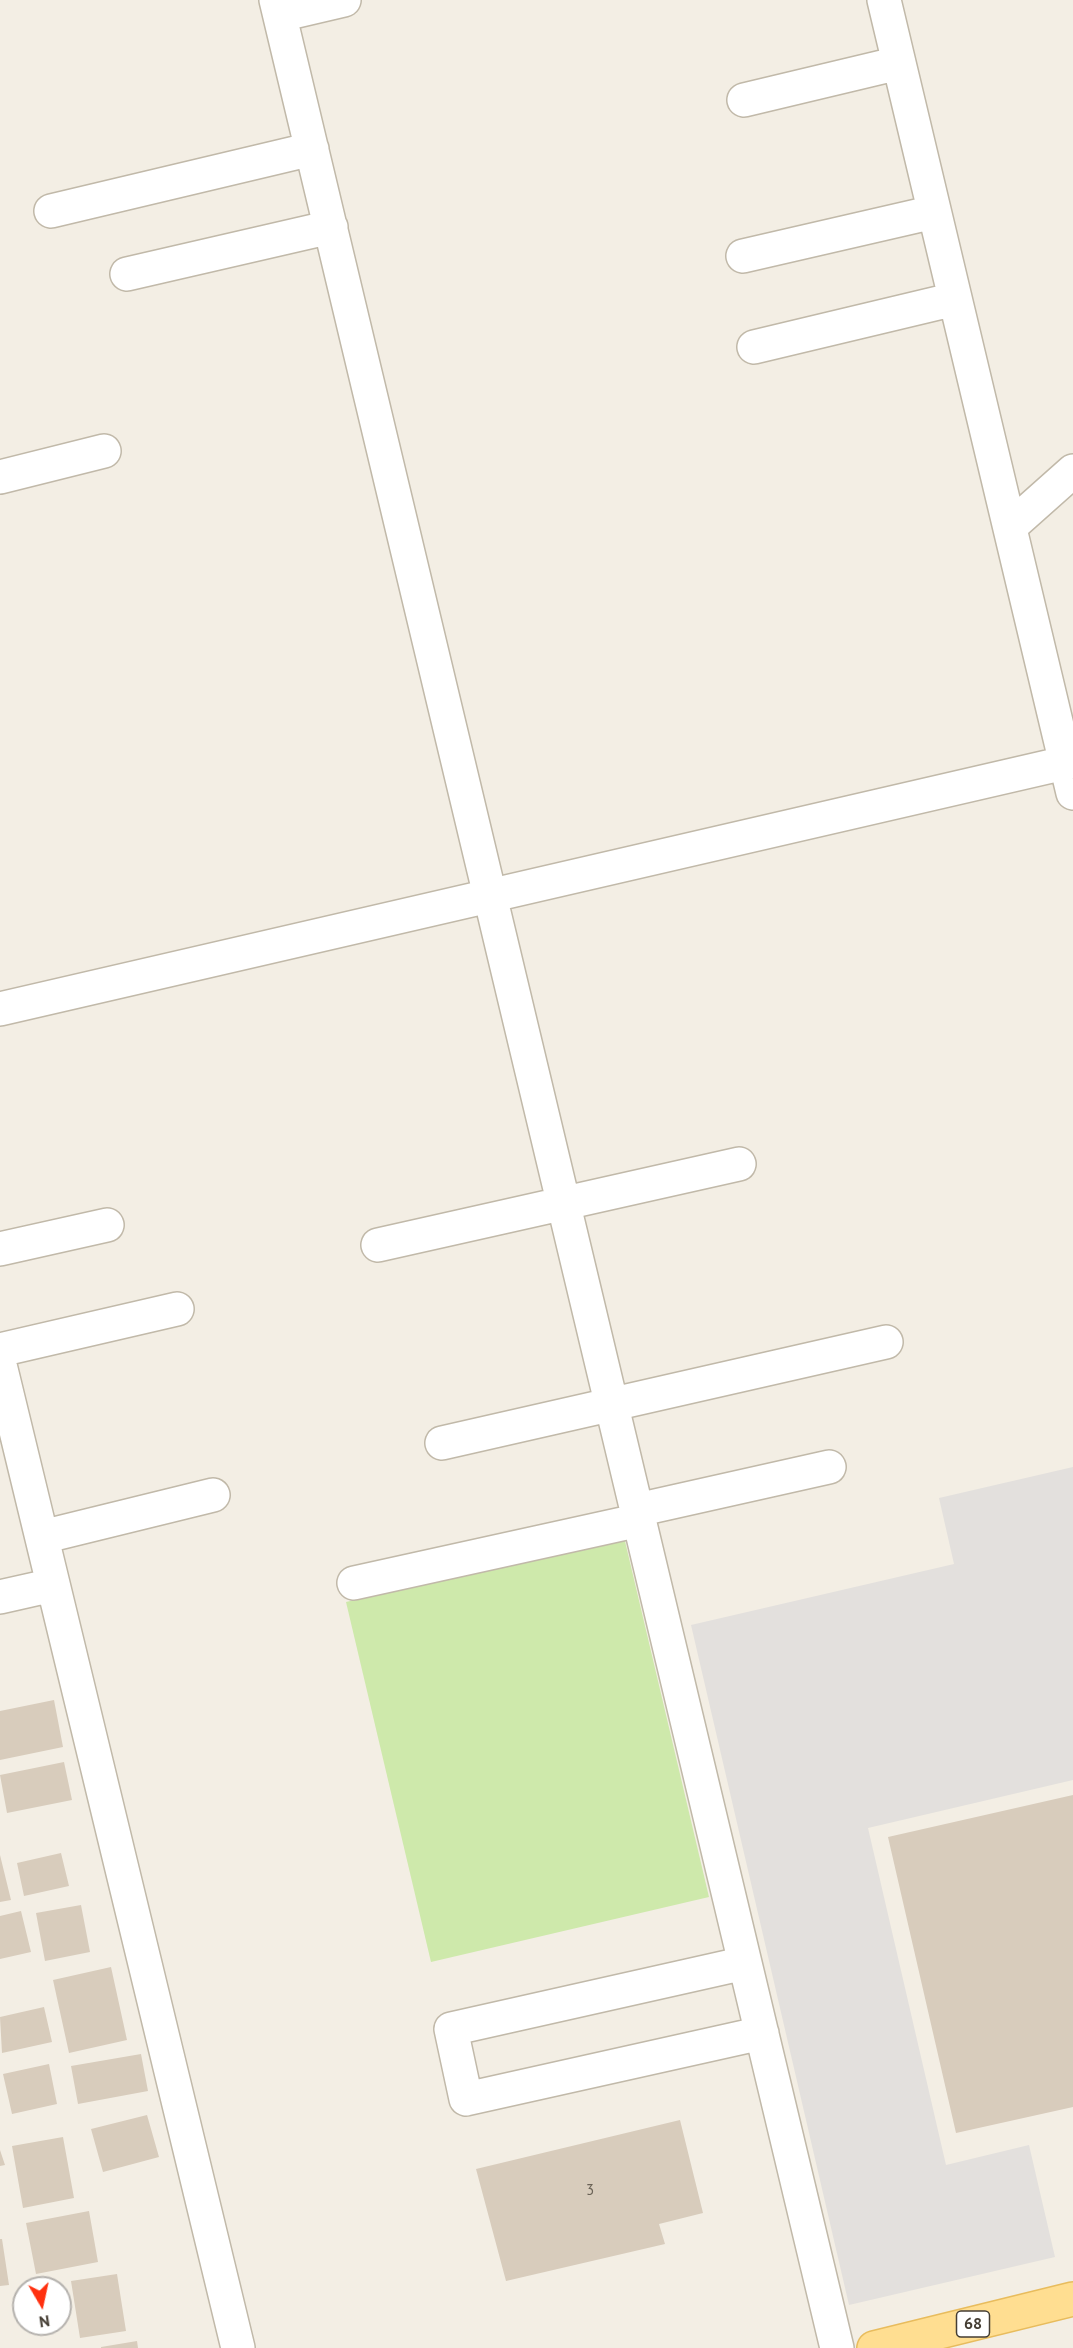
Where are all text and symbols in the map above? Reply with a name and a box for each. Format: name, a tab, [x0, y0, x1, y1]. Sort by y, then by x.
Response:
house number: 3	[586, 2182, 594, 2200]
north arrow	[12, 2276, 72, 2336]
text: N	[38, 2311, 51, 2333]
road number: 68	[956, 2311, 990, 2337]

